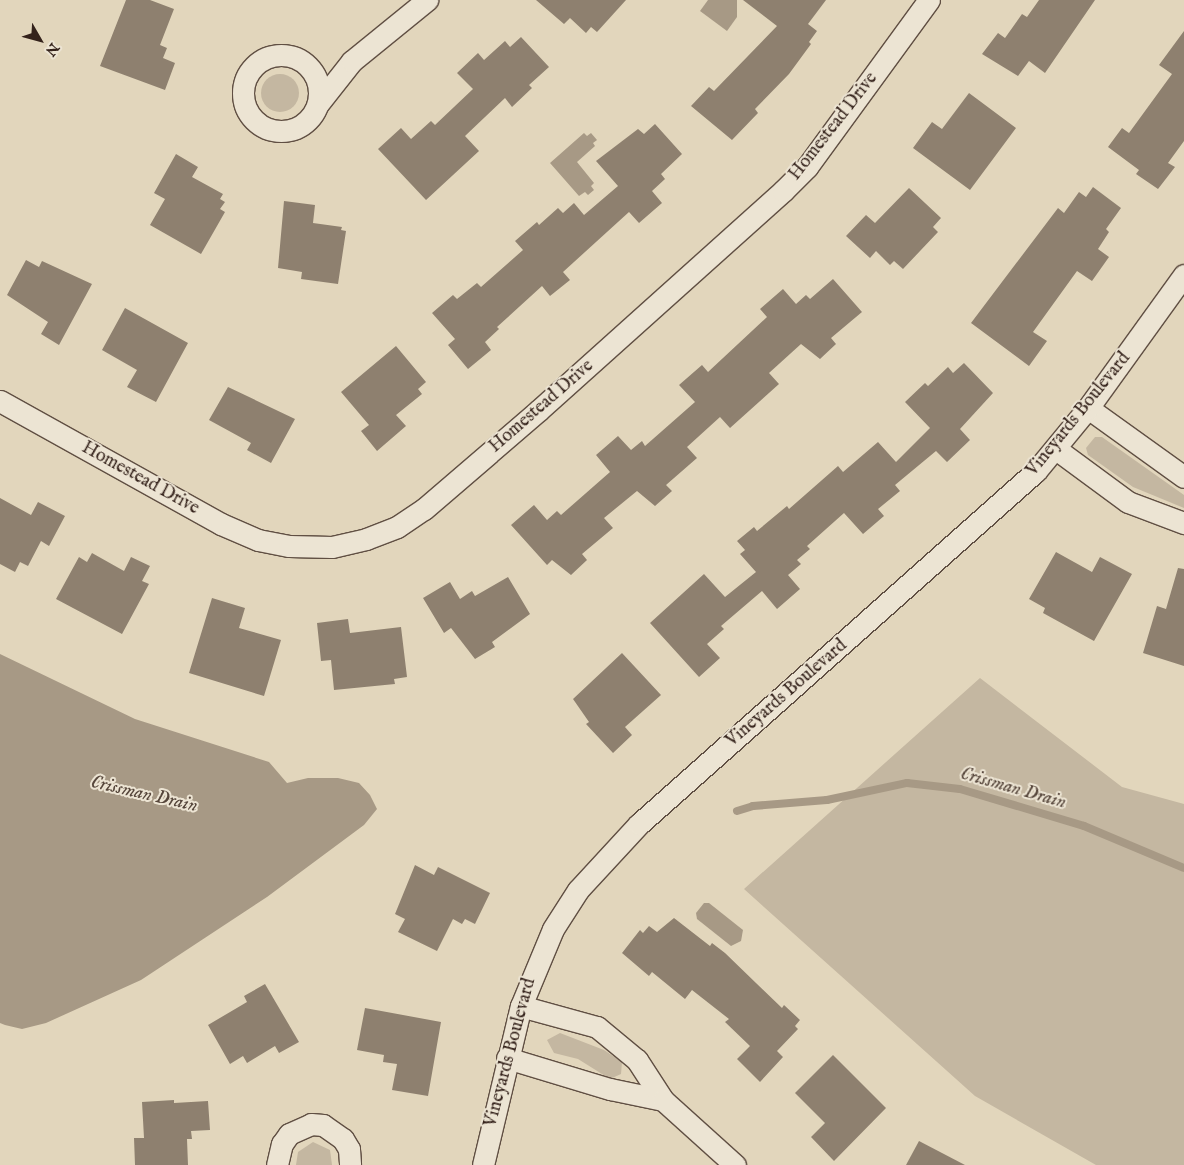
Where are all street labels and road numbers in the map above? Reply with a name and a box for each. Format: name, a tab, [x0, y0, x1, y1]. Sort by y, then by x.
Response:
street label: Homestead Drive	[785, 69, 883, 185]
street label: Vineyards Boulevard	[1022, 349, 1136, 481]
street label: Homestead Drive	[485, 356, 599, 458]
street label: Homestead Drive	[77, 438, 203, 520]
street label: Vineyards Boulevard	[722, 636, 852, 752]
street label: Vineyards Boulevard	[481, 976, 541, 1130]

